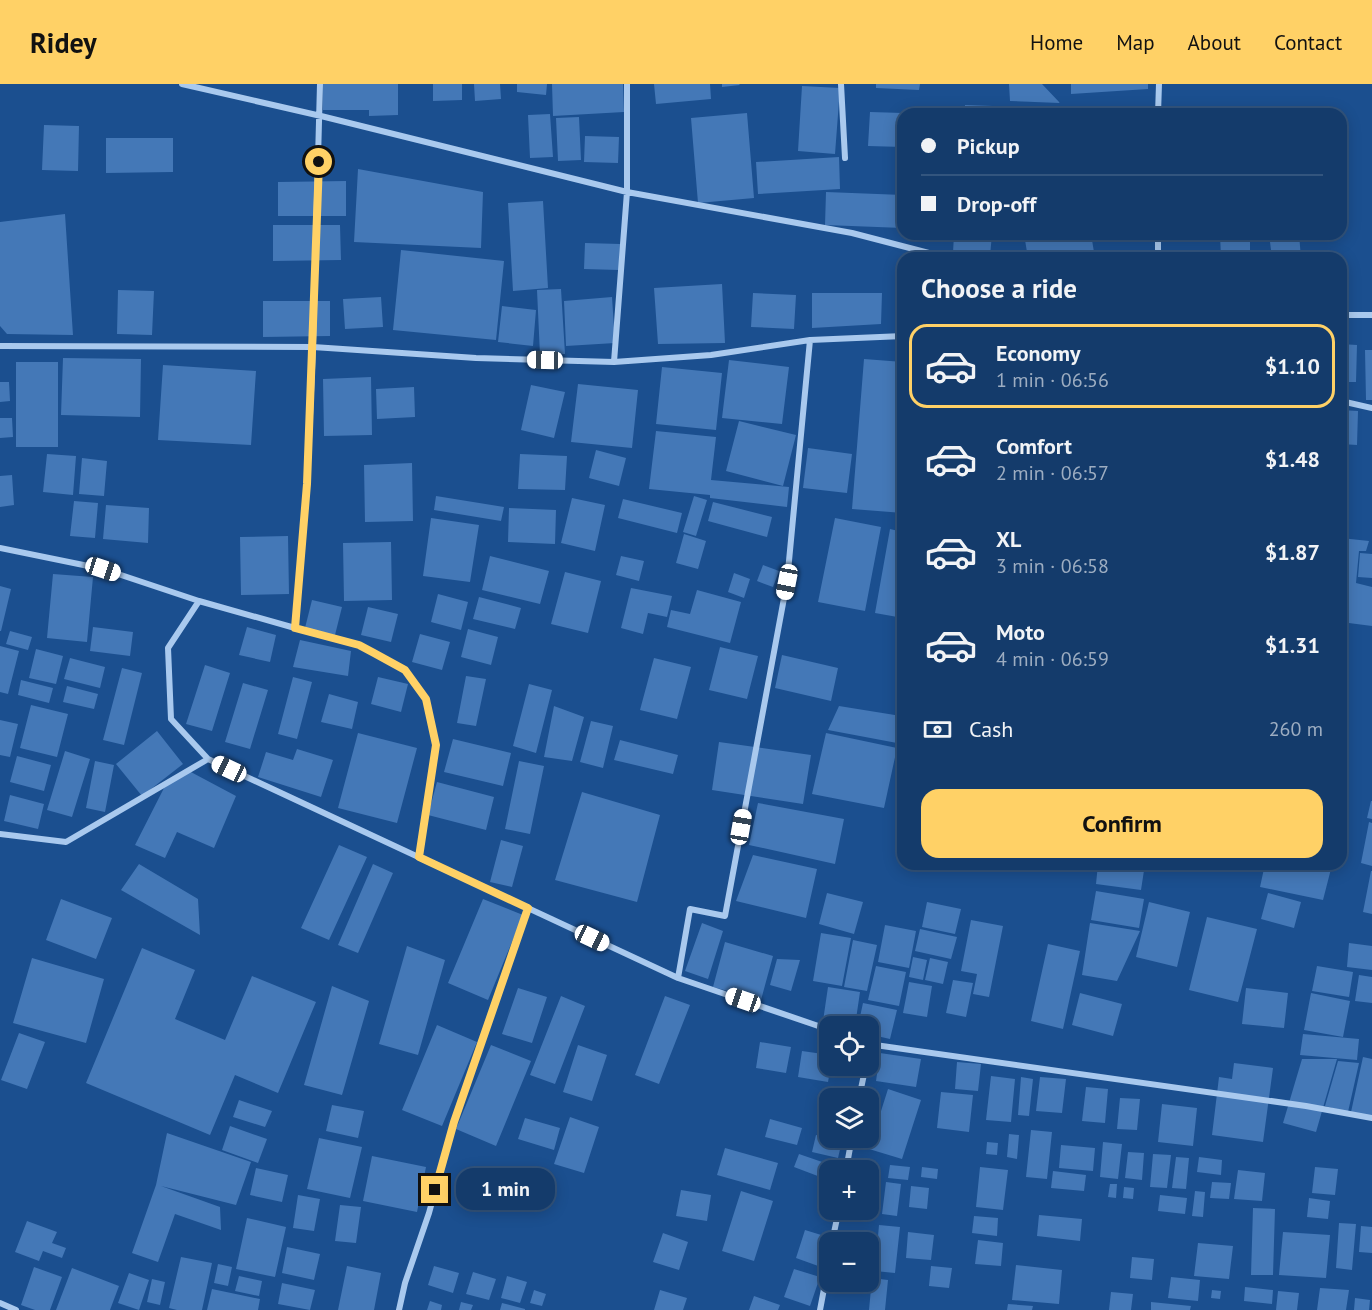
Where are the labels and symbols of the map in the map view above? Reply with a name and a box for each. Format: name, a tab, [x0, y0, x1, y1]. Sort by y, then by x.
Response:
route start	[305, 148, 332, 175]
car	[527, 351, 563, 369]
car	[83, 555, 123, 583]
car	[775, 563, 799, 601]
car	[209, 753, 249, 785]
car	[729, 808, 753, 846]
car	[572, 922, 612, 954]
car	[723, 986, 763, 1014]
callout: 1 min	[456, 1169, 555, 1211]
route end	[421, 1176, 448, 1203]

